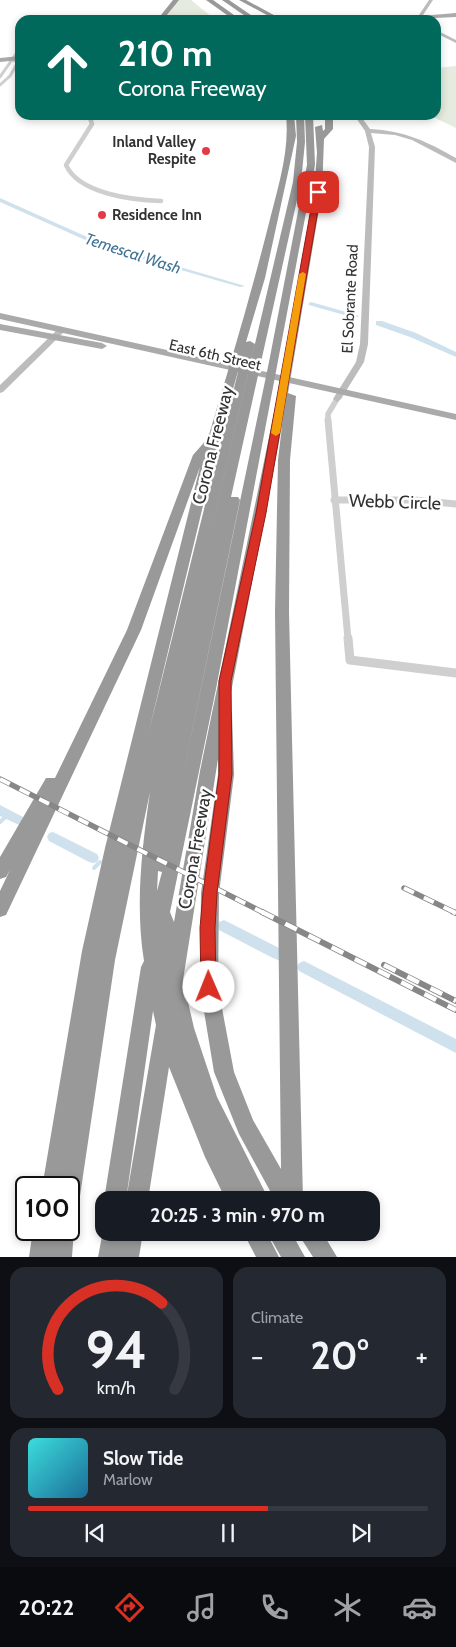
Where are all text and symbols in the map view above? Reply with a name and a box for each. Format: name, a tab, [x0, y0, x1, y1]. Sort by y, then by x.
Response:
text: 210 m	[118, 32, 212, 75]
icon: ahead	[35, 35, 100, 100]
text: Corona Freeway	[118, 75, 267, 102]
place label: Inland Valley Respite	[112, 133, 197, 168]
marker: Inland Valley Respite	[200, 145, 212, 157]
pin	[297, 171, 339, 213]
icon: arrive	[304, 178, 332, 206]
place label: Residence Inn	[112, 206, 202, 224]
marker: Residence Inn	[96, 209, 108, 221]
water label: Temescal Wash	[82, 229, 183, 278]
street label: El Sobrante Road	[338, 244, 362, 354]
street label: East 6th Street	[167, 336, 263, 374]
street label: Corona Freeway	[188, 383, 238, 507]
street label: Webb Circle	[349, 489, 441, 515]
street label: Corona Freeway	[174, 787, 216, 911]
position arrow	[182, 960, 234, 1012]
speed limit sign: 100	[15, 1176, 80, 1241]
text: 20:25 · 3 min · 970 m	[150, 1204, 325, 1227]
text: Climate	[251, 1308, 303, 1327]
text: 94	[86, 1318, 147, 1381]
text: 20°	[311, 1332, 368, 1379]
text: −	[251, 1339, 263, 1373]
text: +	[416, 1339, 428, 1373]
text: km/h	[97, 1377, 136, 1398]
text: Slow Tide	[103, 1447, 183, 1470]
text: Marlow	[103, 1470, 153, 1489]
icon: previous	[81, 1519, 109, 1547]
icon: pause	[214, 1519, 242, 1547]
icon: next	[347, 1519, 375, 1547]
icon: directions	[112, 1590, 147, 1625]
icon: music	[184, 1590, 219, 1625]
icon: phone	[257, 1590, 292, 1625]
icon: climate	[330, 1590, 365, 1625]
icon: car	[402, 1590, 437, 1625]
text: 20:22	[19, 1594, 74, 1621]

